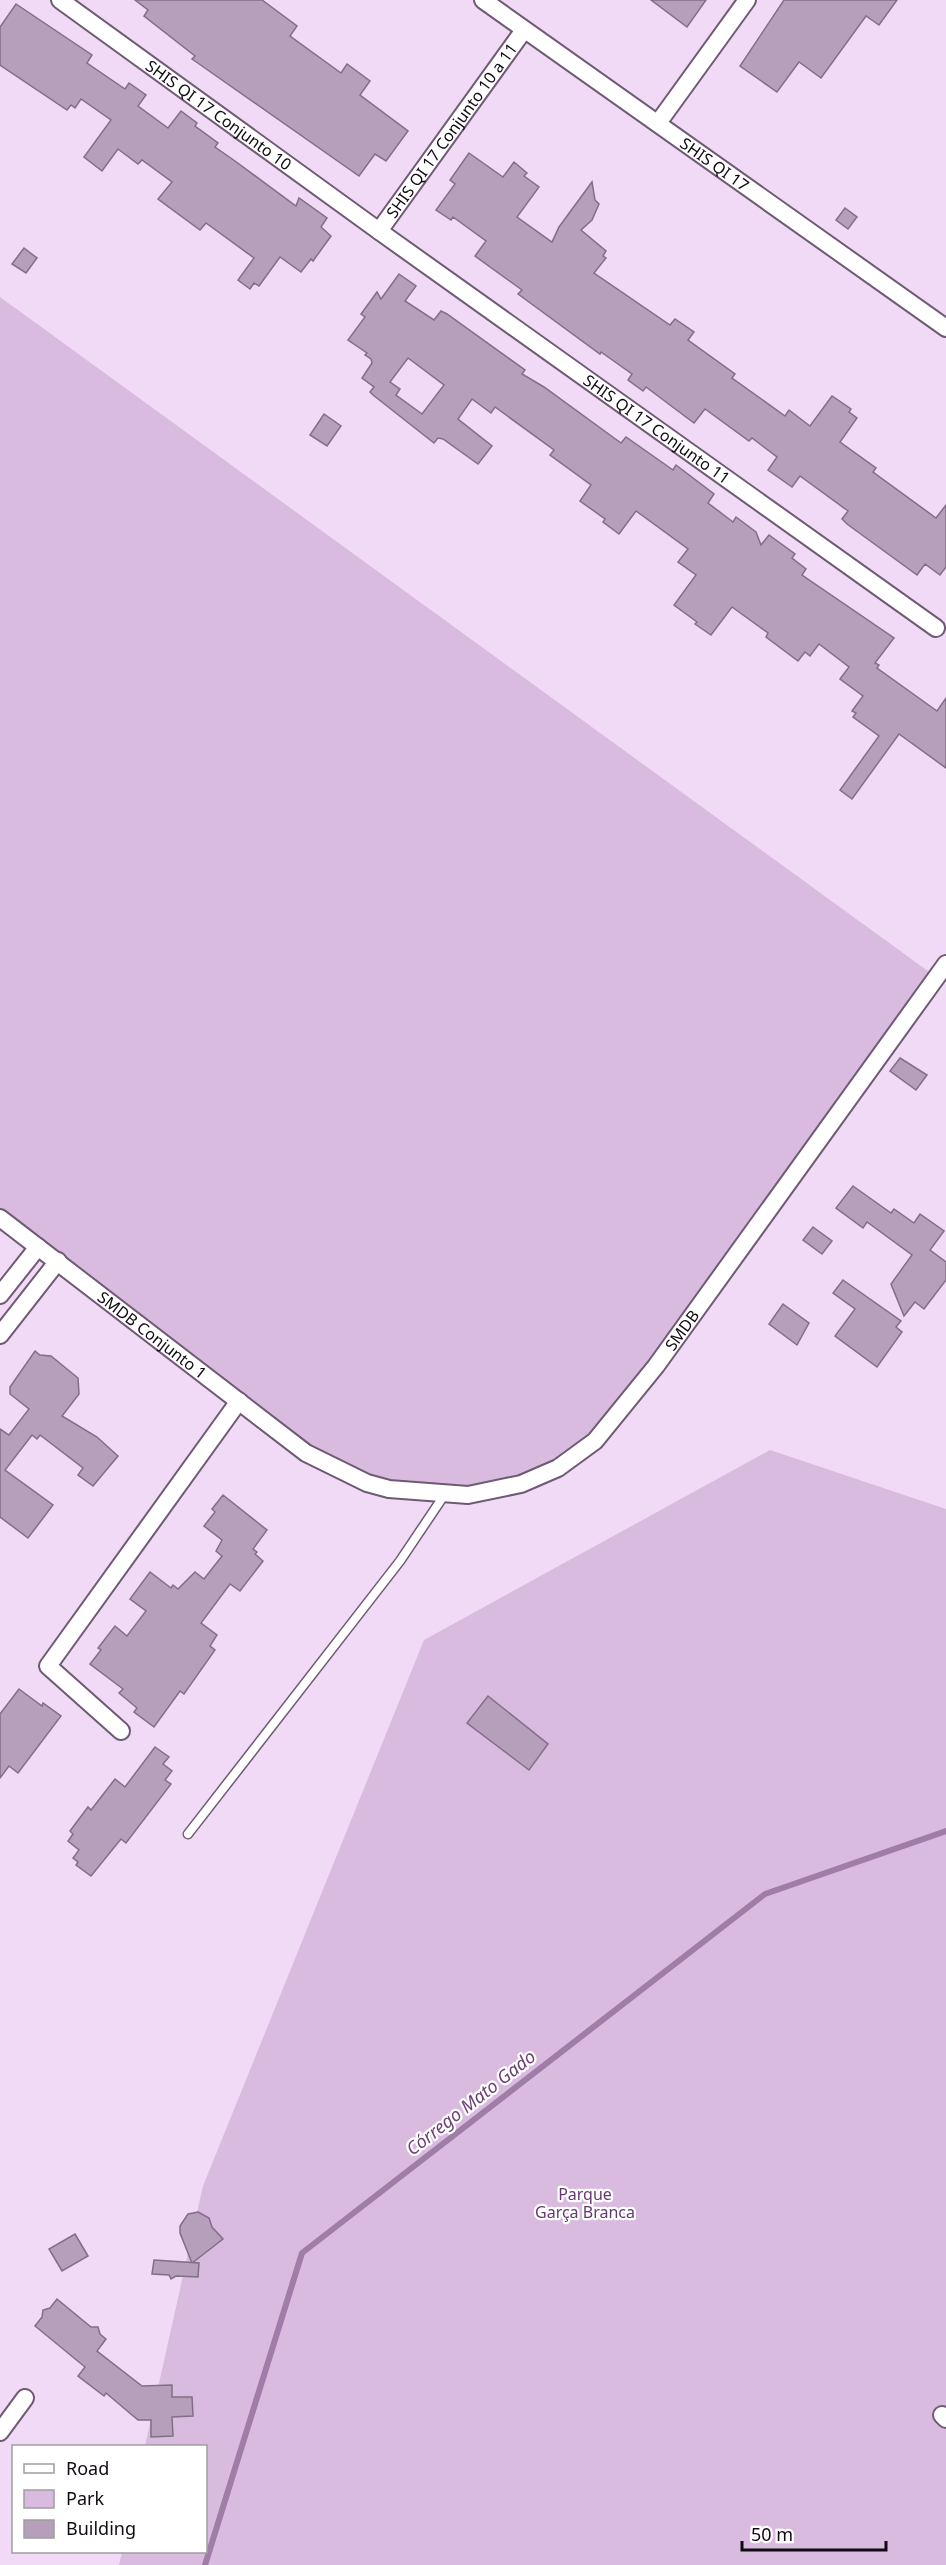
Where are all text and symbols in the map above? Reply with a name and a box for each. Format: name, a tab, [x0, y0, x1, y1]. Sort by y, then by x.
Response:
street label: SHIS QI 17 Conjunto 10 a 11	[381, 38, 522, 222]
street label: SHIS QI 17 Conjunto 10	[141, 55, 296, 175]
street label: SHIS QI 17	[676, 132, 754, 196]
street label: SHIS QI 17 Conjunto 11	[579, 369, 735, 489]
street label: SMDB Conjunto 1	[93, 1286, 211, 1384]
street label: SMDB	[660, 1305, 704, 1355]
water label: Córrego Mato Gado	[401, 2044, 540, 2160]
park label: Parque Garça Branca	[535, 2183, 635, 2223]
legend	[12, 2445, 207, 2553]
text: Road	[66, 2456, 109, 2480]
text: Park	[66, 2486, 104, 2510]
scale bar	[742, 2514, 886, 2552]
text: Building	[66, 2516, 136, 2540]
text: 50 m	[751, 2522, 793, 2546]

